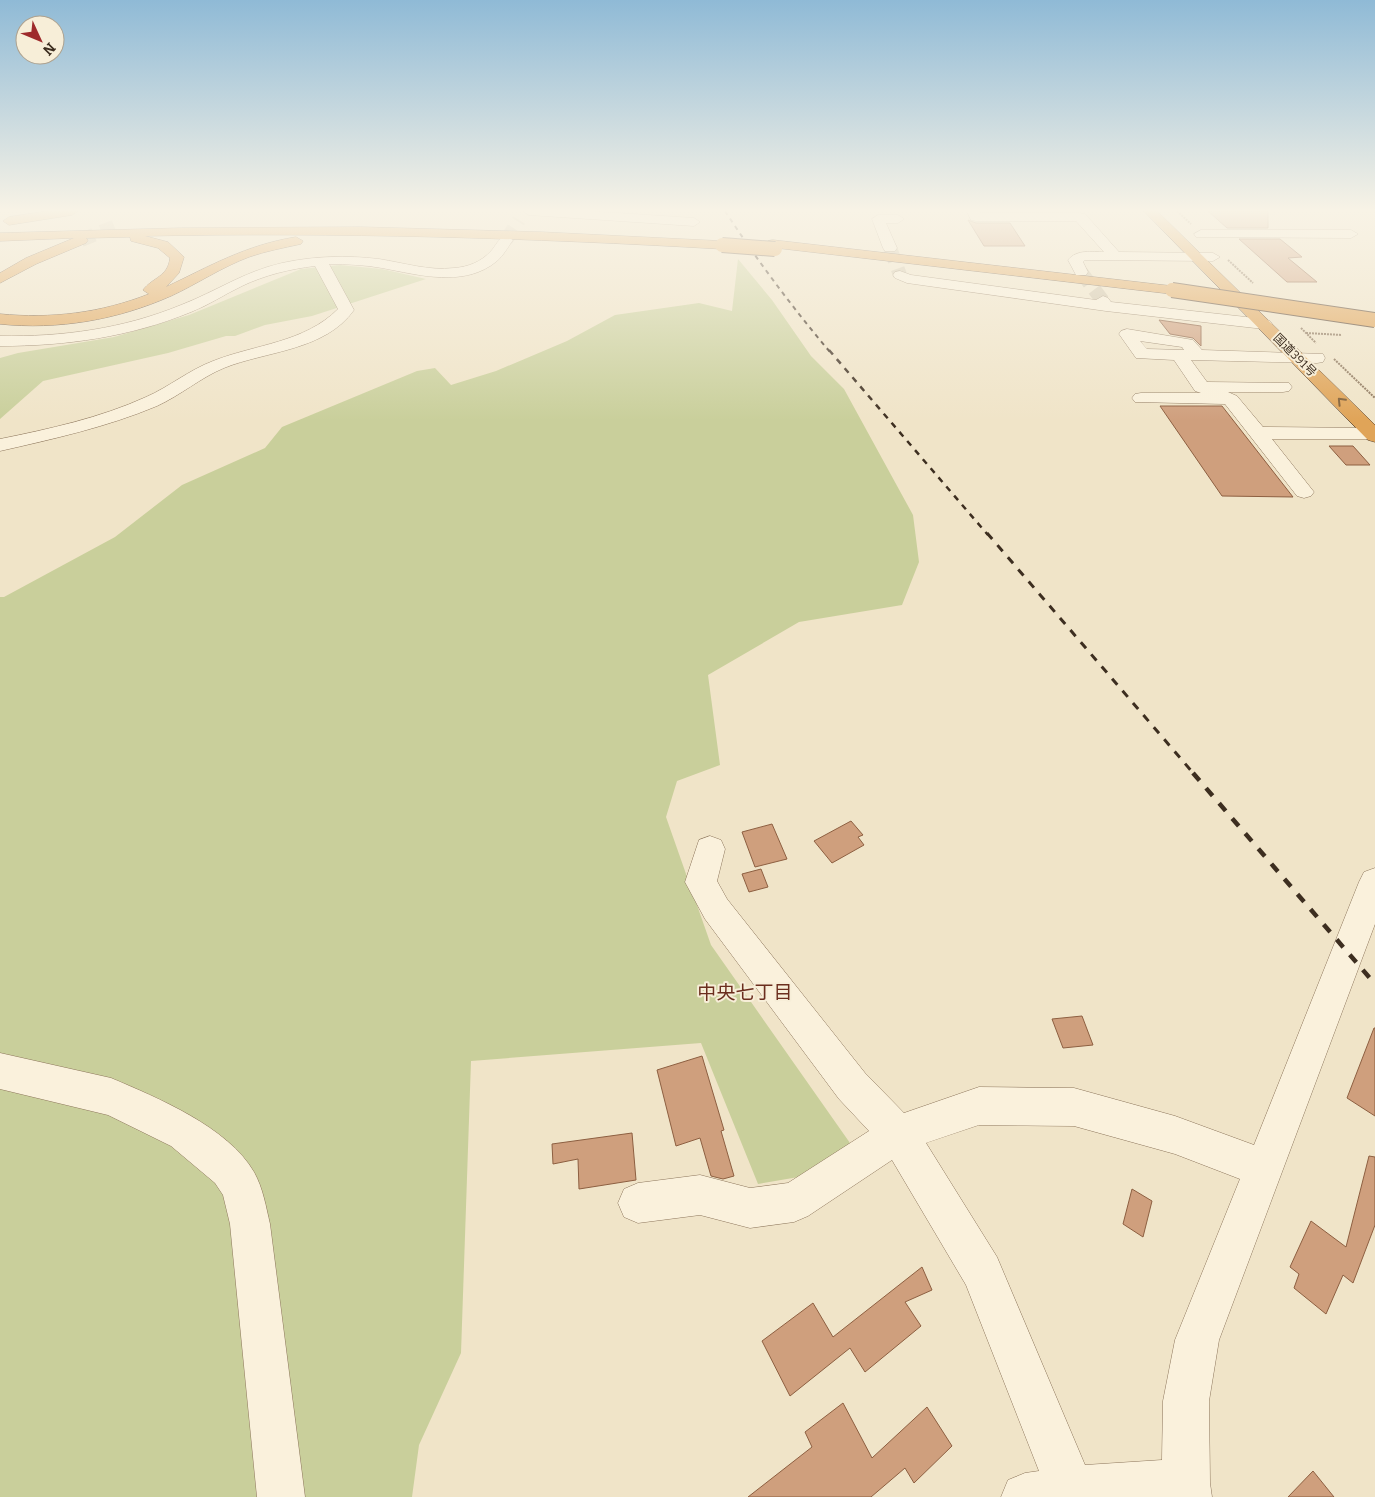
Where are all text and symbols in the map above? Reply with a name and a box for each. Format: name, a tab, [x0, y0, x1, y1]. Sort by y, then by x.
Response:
north arrow	[15, 15, 65, 65]
text: N	[39, 39, 59, 59]
street label: 国道391号	[1271, 331, 1319, 379]
one-way arrow	[1338, 398, 1347, 407]
district label: 中央七丁目	[697, 981, 793, 1004]

